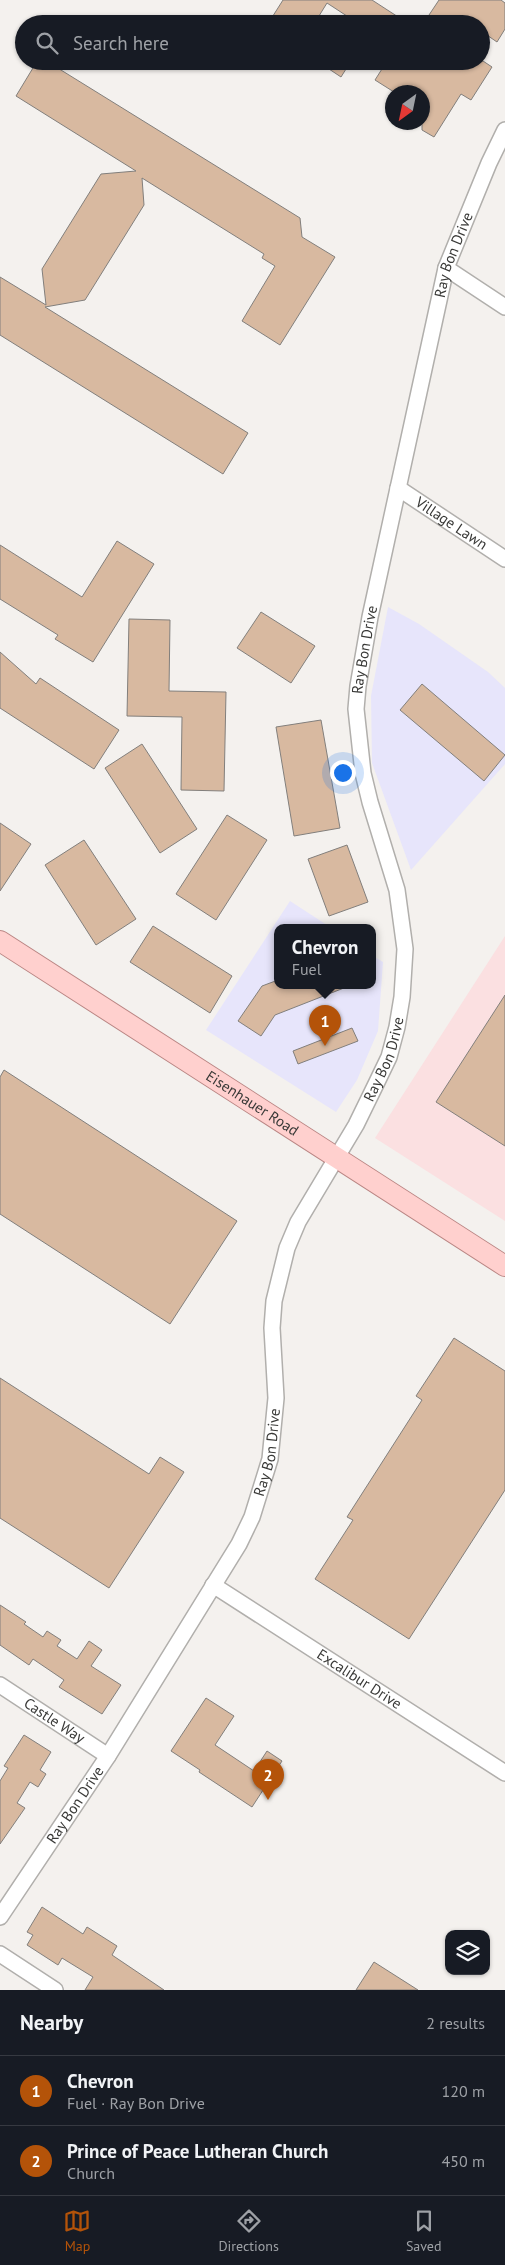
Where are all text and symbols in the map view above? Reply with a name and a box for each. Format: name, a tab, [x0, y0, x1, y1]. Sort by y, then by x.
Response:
search box	[15, 15, 490, 70]
icon: search	[33, 29, 61, 57]
text: Search here	[73, 31, 169, 55]
north arrow	[385, 85, 430, 130]
street label: Ray Bon Drive	[430, 209, 477, 299]
street label: Village Lawn	[411, 492, 491, 554]
street label: Ray Bon Drive	[347, 604, 381, 695]
your location	[330, 760, 356, 786]
popup	[274, 924, 376, 989]
text: Chevron	[292, 935, 358, 959]
text: Fuel	[292, 959, 321, 979]
pin: 1	[309, 1005, 341, 1046]
street label: Ray Bon Drive	[359, 1015, 408, 1104]
street label: Eisenhauer Road	[203, 1066, 302, 1140]
street label: Ray Bon Drive	[249, 1407, 284, 1498]
street label: Excalibur Drive	[314, 1645, 406, 1713]
street label: Castle Way	[20, 1693, 89, 1747]
pin: 2	[252, 1759, 284, 1800]
street label: Ray Bon Drive	[42, 1762, 108, 1847]
map controls	[445, 1930, 490, 1975]
button: layers	[445, 1930, 490, 1975]
text: Nearby	[20, 2009, 83, 2036]
text: 2 results	[426, 2013, 485, 2033]
text: Chevron	[67, 2069, 134, 2093]
text: 1	[31, 2081, 41, 2101]
text: 120 m	[442, 2081, 485, 2101]
text: Fuel · Ray Bon Drive	[67, 2093, 205, 2113]
text: Prince of Peace Lutheran Church	[67, 2139, 328, 2163]
text: 2	[31, 2151, 41, 2171]
text: 450 m	[442, 2151, 485, 2171]
text: Church	[67, 2163, 115, 2183]
tab: Map	[63, 2207, 91, 2255]
tab: Directions	[218, 2207, 279, 2255]
tab: Saved	[406, 2207, 442, 2255]

